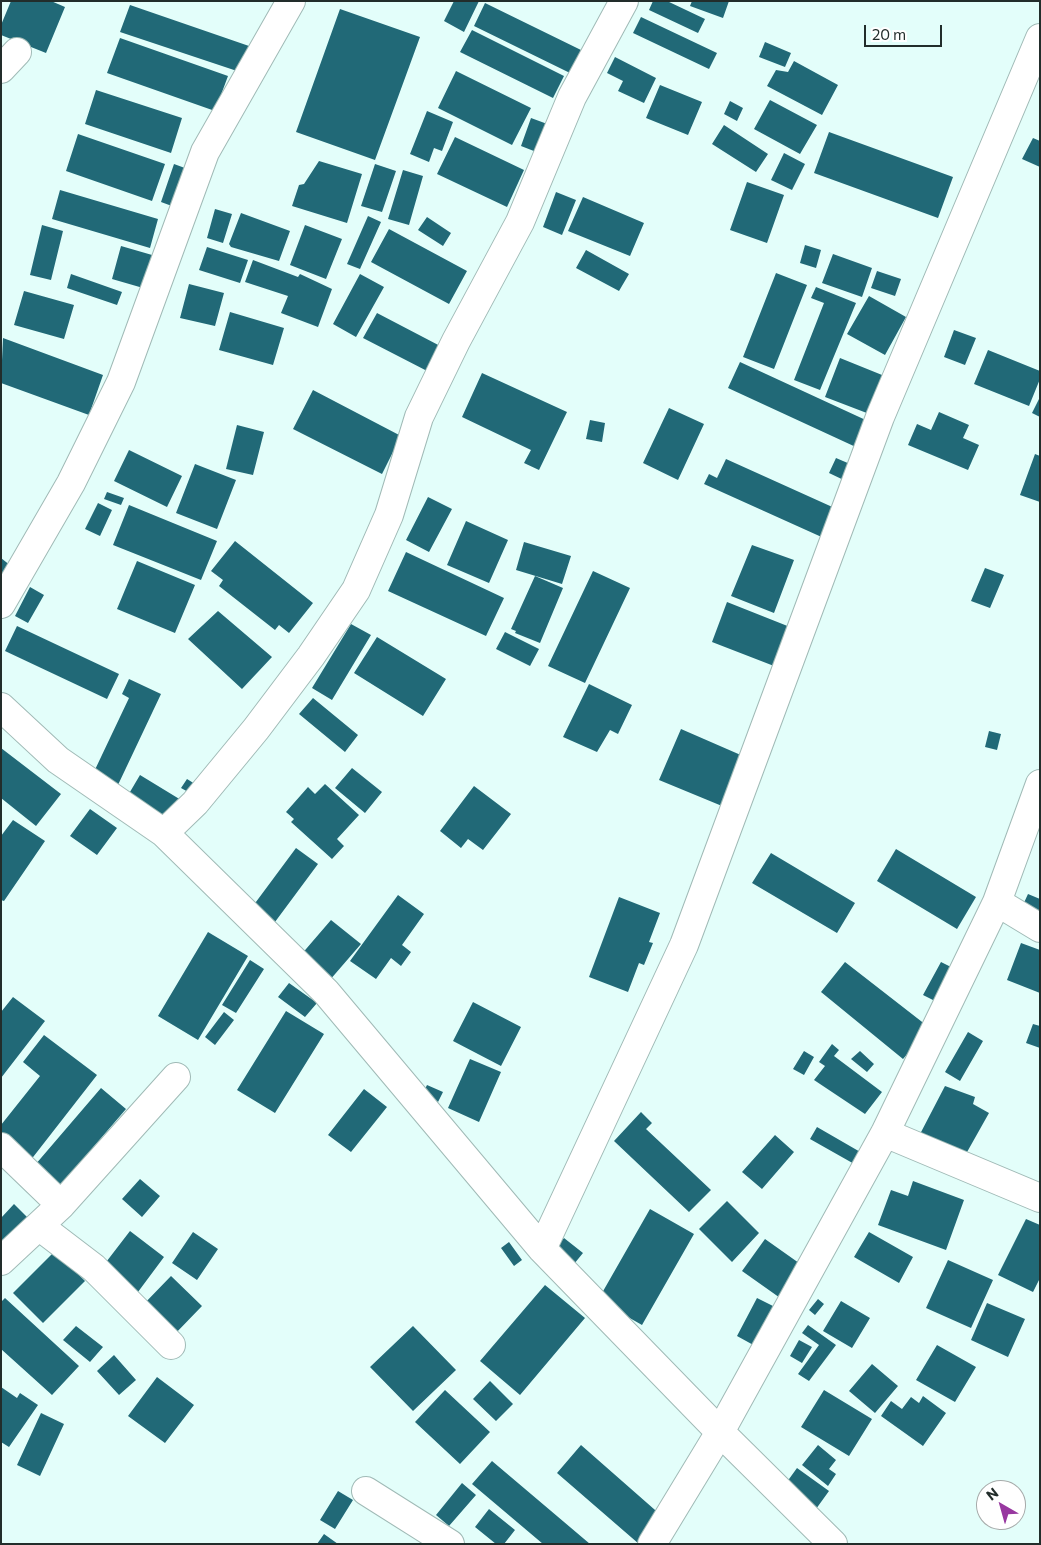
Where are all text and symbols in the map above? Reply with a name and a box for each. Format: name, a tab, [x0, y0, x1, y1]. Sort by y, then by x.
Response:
scale bar	[866, 15, 944, 47]
text: 20 m	[872, 25, 906, 43]
north arrow	[976, 1480, 1026, 1530]
text: N	[983, 1484, 1001, 1504]

